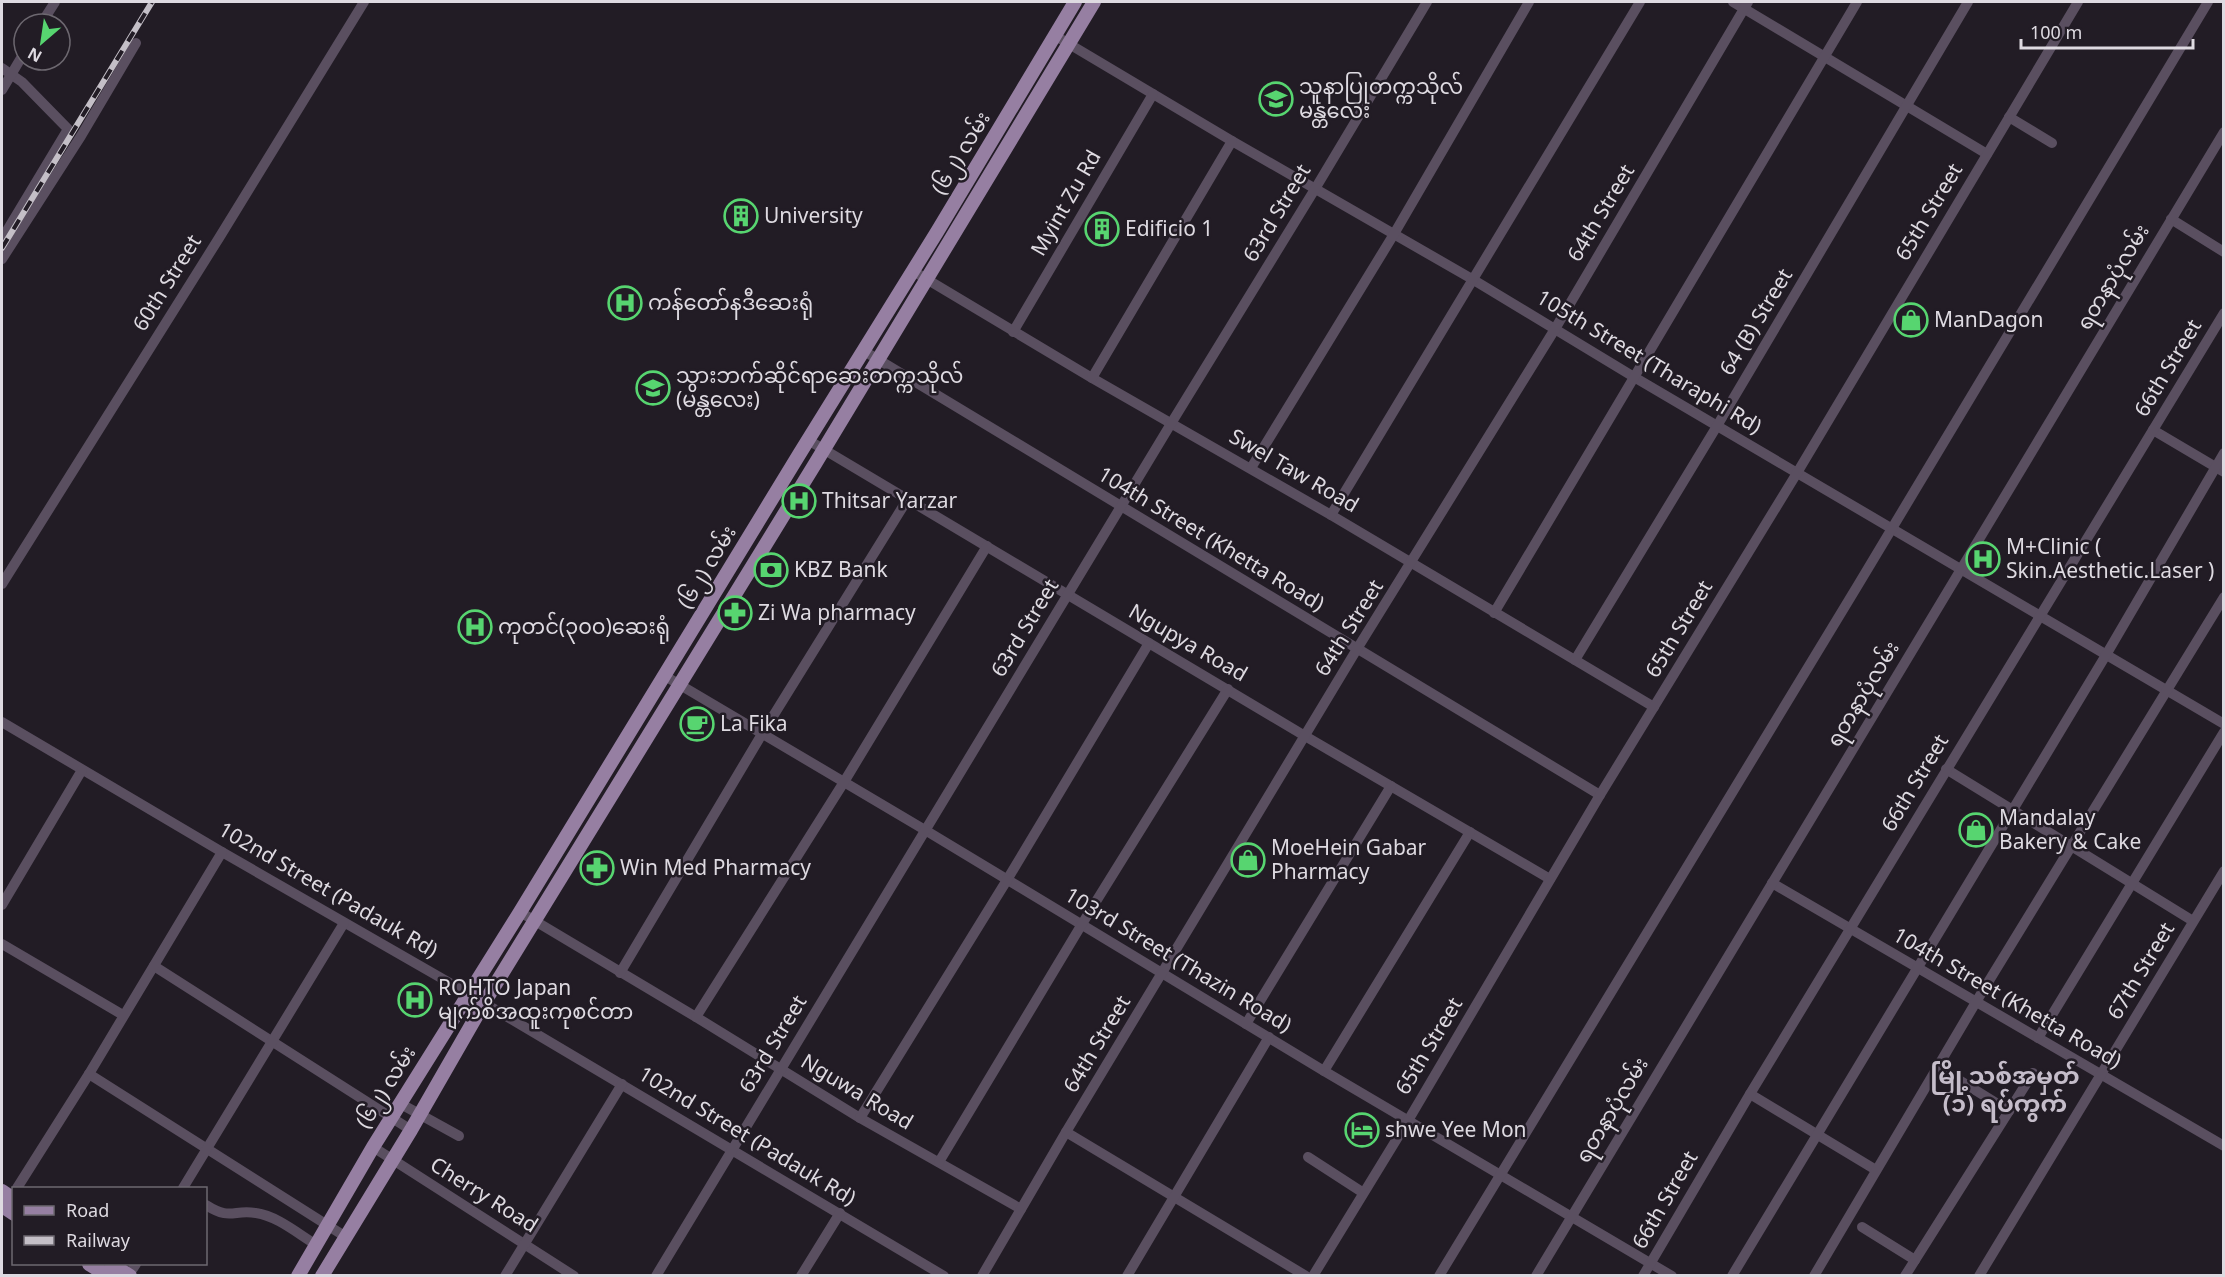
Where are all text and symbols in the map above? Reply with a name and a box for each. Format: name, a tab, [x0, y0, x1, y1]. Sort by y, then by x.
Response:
north arrow	[12, 12, 72, 72]
scale bar	[2021, 12, 2194, 50]
text: 100 m	[2030, 20, 2082, 44]
text: N	[24, 42, 46, 68]
place label: သူနာပြုတက္ကသိုလ် မန္တလေး	[1299, 71, 1463, 128]
school or university icon: သူနာပြုတက္ကသိုလ် မန္တလေး	[1258, 81, 1294, 117]
street label: (၆၂) လမ်း	[923, 105, 999, 201]
street label: Myint Zu Rd	[1024, 145, 1107, 260]
street label: 65th Street	[1888, 157, 1968, 265]
street label: 63rd Street	[1236, 158, 1316, 267]
street label: 64th Street	[1560, 158, 1640, 266]
building icon: University	[723, 198, 759, 234]
place label: University	[764, 201, 863, 229]
building icon: Edificio 1	[1084, 211, 1120, 247]
place label: Edificio 1	[1125, 214, 1213, 242]
street label: ရတနာပုံလမ်း	[2069, 218, 2158, 337]
street label: 60th Street	[125, 229, 207, 336]
street label: 64 (B) Street	[1712, 263, 1798, 380]
street label: 105th Street (Tharaphi Rd)	[1532, 283, 1767, 440]
hospital icon: ကန်တော်နဒီဆေးရုံ	[607, 285, 643, 321]
place label: ကန်တော်နဒီဆေးရုံ	[648, 287, 813, 320]
shop icon: ManDagon	[1893, 302, 1929, 338]
place label: ManDagon	[1934, 305, 2044, 333]
street label: 66th Street	[2127, 313, 2207, 421]
place label: သွားဘက်ဆိုင်ရာဆေးတက္ကသိုလ် (မန္တလေး)	[676, 360, 963, 417]
school or university icon: သွားဘက်ဆိုင်ရာဆေးတက္ကသိုလ် (မန္တလေး)	[635, 370, 671, 406]
street label: Swel Taw Road	[1225, 422, 1364, 519]
street label: 104th Street (Khetta Road)	[1093, 459, 1330, 617]
hospital icon: Thitsar Yarzar	[781, 483, 817, 519]
place label: Thitsar Yarzar	[822, 486, 958, 514]
street label: (၆၂) လမ်း	[669, 519, 745, 615]
place label: M+Clinic ( Skin.Aesthetic.Laser )	[2006, 532, 2214, 584]
hospital icon: M+Clinic ( Skin.Aesthetic.Laser )	[1965, 541, 2001, 577]
bank icon: KBZ Bank	[753, 552, 789, 588]
place label: KBZ Bank	[794, 555, 889, 583]
street label: 63rd Street	[984, 573, 1064, 682]
street label: 64th Street	[1307, 574, 1389, 681]
street label: 65th Street	[1638, 574, 1718, 682]
pharmacy icon: Zi Wa pharmacy	[717, 595, 753, 631]
street label: Ngupya Road	[1124, 597, 1253, 687]
place label: Zi Wa pharmacy	[758, 598, 916, 626]
hospital icon: ကုတင်(၃၀၀)ဆေးရုံ	[457, 609, 493, 645]
place label: ကုတင်(၃၀၀)ဆေးရုံ	[498, 611, 670, 644]
street label: ရတနာပုံလမ်း	[1819, 635, 1908, 754]
cafe icon: La Fika	[679, 706, 715, 742]
place label: La Fika	[720, 709, 788, 737]
street label: 66th Street	[1874, 728, 1954, 836]
place label: Mandalay Bakery & Cake	[1999, 803, 2141, 855]
shop icon: Mandalay Bakery & Cake	[1958, 812, 1994, 848]
street label: 102nd Street (Padauk Rd)	[214, 815, 443, 963]
place label: MoeHein Gabar Pharmacy	[1271, 833, 1427, 885]
shop icon: MoeHein Gabar Pharmacy	[1230, 842, 1266, 878]
pharmacy icon: Win Med Pharmacy	[579, 850, 615, 886]
place label: Win Med Pharmacy	[620, 853, 811, 881]
street label: 103rd Street (Thazin Road)	[1060, 880, 1297, 1038]
street label: 67th Street	[2100, 916, 2180, 1024]
street label: 104th Street (Khetta Road)	[1888, 920, 2127, 1074]
place label: ROHTO Japan မျက်စိအထူးကုစင်တာ	[438, 973, 633, 1030]
hospital icon: ROHTO Japan မျက်စိအထူးကုစင်တာ	[397, 982, 433, 1018]
street label: 63rd Street	[732, 989, 812, 1098]
street label: 64th Street	[1056, 989, 1136, 1097]
street label: 65th Street	[1388, 991, 1468, 1099]
street label: (၆၂) လမ်း	[348, 1039, 425, 1135]
street label: Nguwa Road	[796, 1047, 919, 1136]
street label: ရတနာပုံလမ်း	[1568, 1051, 1657, 1170]
district label: မြို့သစ်အမှတ် (၁) ရပ်ကွက်	[1930, 1058, 2080, 1123]
street label: 102nd Street (Padauk Rd)	[634, 1059, 861, 1211]
hotel icon: shwe Yee Mon	[1344, 1112, 1380, 1148]
place label: shwe Yee Mon	[1385, 1115, 1527, 1143]
street label: 66th Street	[1625, 1145, 1704, 1254]
street label: Cherry Road	[425, 1150, 544, 1238]
legend	[12, 1187, 207, 1265]
text: Road	[66, 1198, 109, 1222]
text: Railway	[66, 1228, 131, 1252]

